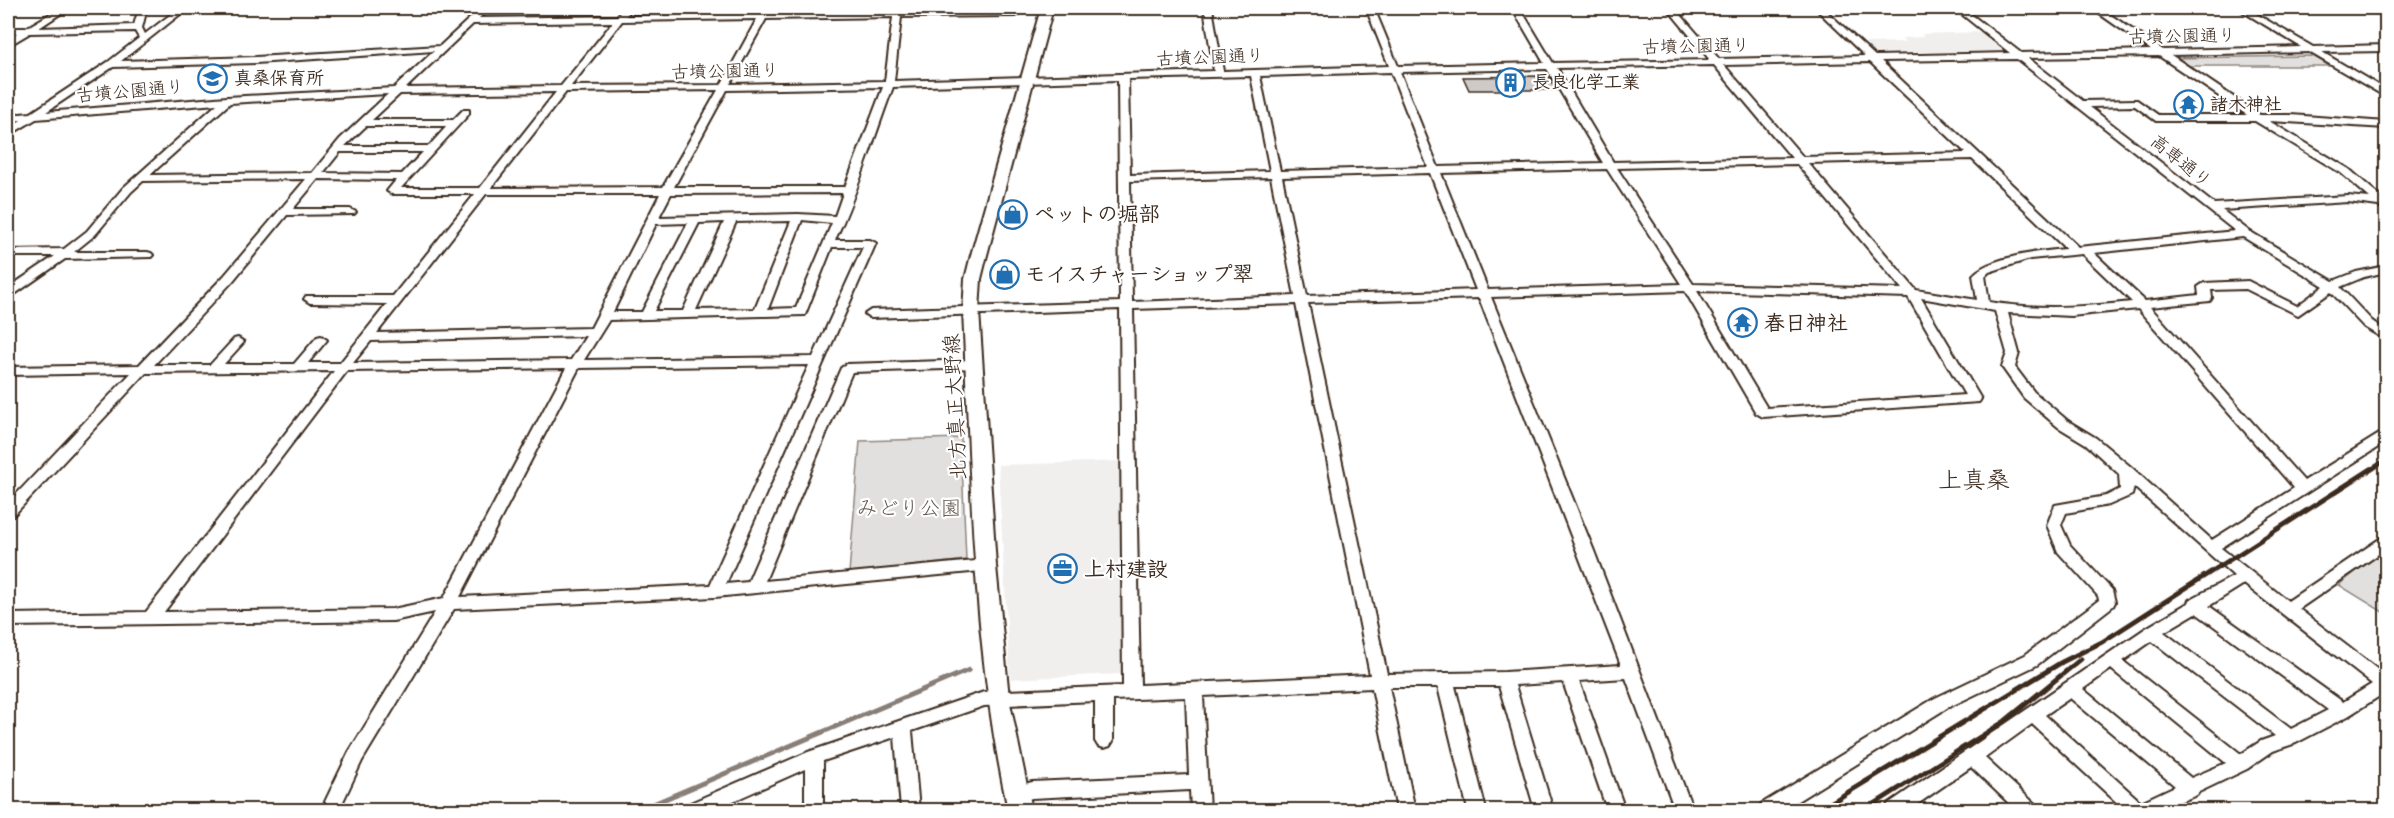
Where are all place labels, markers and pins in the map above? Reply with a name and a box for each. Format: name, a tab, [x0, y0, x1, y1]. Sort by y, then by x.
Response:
school or university icon: 真桑保育所	[197, 62, 229, 94]
building icon: 長良化学工業	[1495, 66, 1527, 98]
place label: 真桑保育所	[234, 67, 324, 91]
place label: 長良化学工業	[1532, 71, 1640, 95]
temple icon: 諸木神社	[2173, 88, 2205, 120]
place label: 諸木神社	[2210, 93, 2282, 117]
shop icon: ペットの堀部	[997, 198, 1029, 230]
place label: ペットの堀部	[1034, 201, 1160, 229]
shop icon: モイスチャーショップ翠	[988, 258, 1020, 290]
place label: モイスチャーショップ翠	[1025, 261, 1253, 289]
temple icon: 春日神社	[1727, 307, 1759, 339]
place label: 春日神社	[1764, 310, 1848, 338]
office icon: 上村建設	[1047, 553, 1079, 585]
place label: 上村建設	[1084, 556, 1168, 584]

